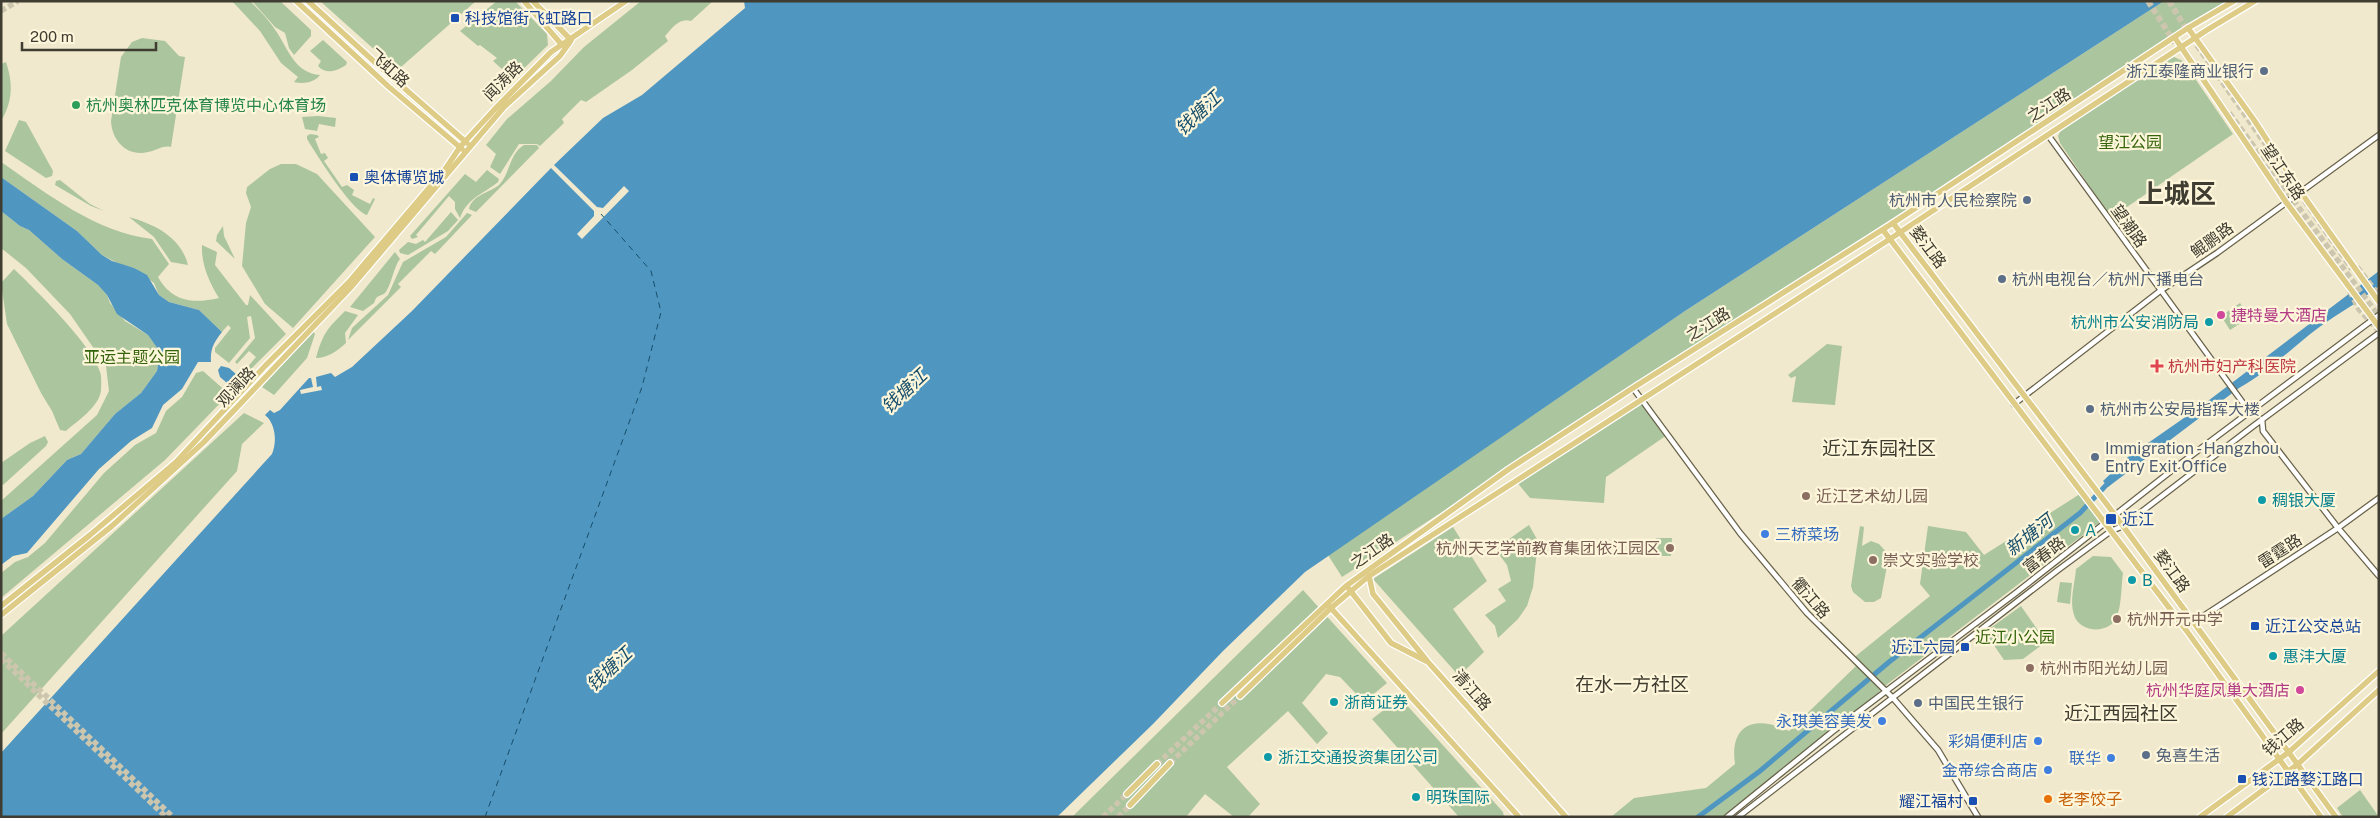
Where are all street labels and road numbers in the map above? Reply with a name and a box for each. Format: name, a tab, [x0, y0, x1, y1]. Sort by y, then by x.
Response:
street label: 飞虹路	[365, 45, 413, 91]
street label: 闻涛路	[479, 57, 527, 105]
street label: 之江路	[2024, 84, 2074, 126]
street label: 望江东路	[2257, 140, 2309, 204]
street label: 望潮路	[2107, 201, 2151, 251]
street label: 鲲鹏路	[2187, 218, 2237, 262]
street label: 婺江路	[1906, 222, 1950, 272]
street label: 之江路	[1683, 303, 1733, 345]
street label: 观澜路	[213, 363, 259, 411]
street label: 之江路	[1347, 529, 1397, 573]
street label: 雷霆路	[2255, 530, 2305, 572]
street label: 富春路	[2019, 533, 2069, 577]
street label: 婺江路	[2150, 546, 2194, 596]
street label: 衢江路	[1788, 574, 1834, 622]
street label: 清江路	[1449, 666, 1495, 714]
street label: 钱江路	[2259, 714, 2307, 760]

